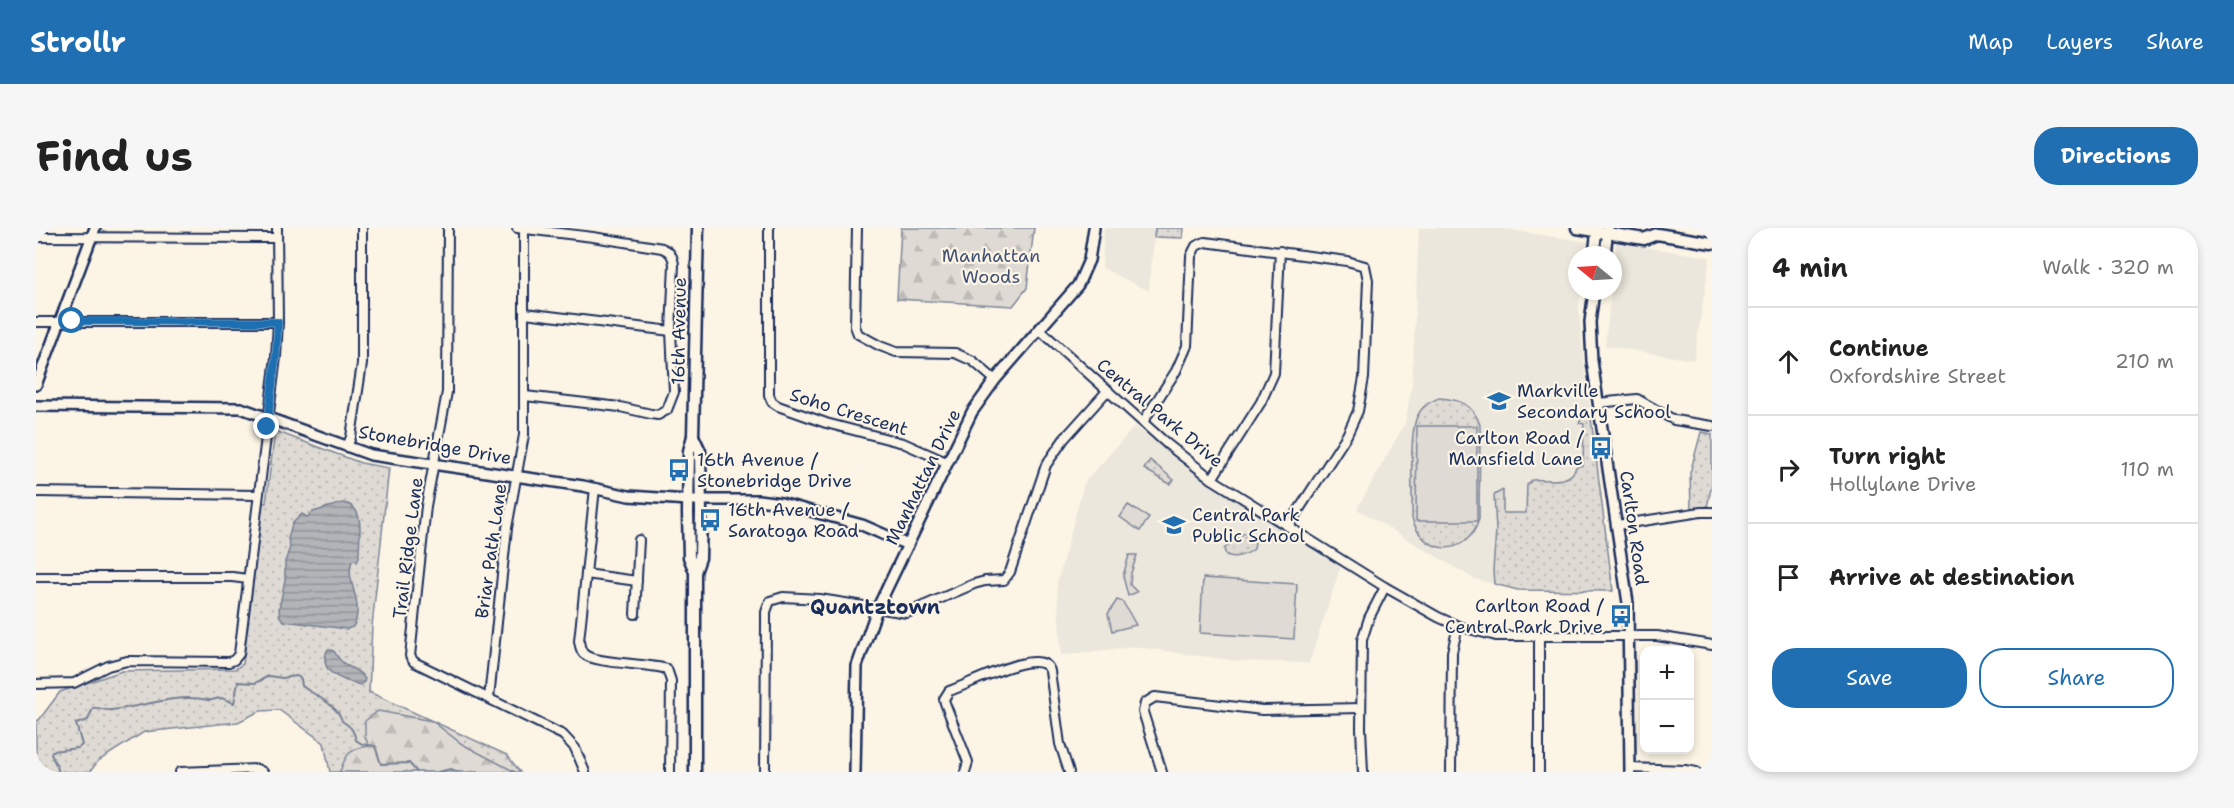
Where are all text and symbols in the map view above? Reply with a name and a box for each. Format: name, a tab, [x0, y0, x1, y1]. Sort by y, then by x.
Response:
text: Strollr	[30, 23, 126, 61]
text: Map	[1968, 28, 2013, 56]
text: Layers	[2046, 28, 2113, 56]
text: Share	[2146, 28, 2204, 56]
button: Directions	[2034, 127, 2198, 185]
text: Find us	[36, 128, 193, 184]
park label: Manhattan Woods	[942, 244, 1040, 289]
north arrow	[1568, 246, 1622, 300]
text: 4 min	[1772, 250, 1848, 285]
text: Walk · 320 m	[2042, 254, 2174, 280]
street label: 16th Avenue	[666, 277, 692, 385]
route start	[58, 307, 84, 333]
text: Continue	[1829, 334, 1929, 363]
icon: ahead	[1772, 345, 1805, 378]
text: 210 m	[2115, 348, 2174, 374]
street label: Central Park Drive	[1092, 353, 1228, 473]
text: Oxfordshire Street	[1829, 363, 2006, 389]
place label: Markville Secondary School	[1517, 379, 1671, 424]
street label: Soho Crescent	[787, 383, 911, 441]
school or university icon: Markville Secondary School	[1486, 388, 1512, 414]
street label: Manhattan Drive	[880, 405, 966, 549]
route end	[253, 413, 279, 439]
street label: Stonebridge Drive	[357, 420, 513, 470]
place label: Carlton Road / Mansfield Lane	[1449, 426, 1585, 471]
bus stop icon: Carlton Road / Mansfield Lane	[1588, 435, 1614, 461]
text: Turn right	[1829, 442, 1946, 471]
place label: 16th Avenue / Stonebridge Drive	[697, 448, 852, 493]
icon: right	[1772, 453, 1805, 486]
text: 110 m	[2120, 456, 2174, 482]
bus stop icon: 16th Avenue / Stonebridge Drive	[666, 457, 692, 483]
street label: Carlton Road	[1614, 469, 1654, 587]
text: Hollylane Drive	[1829, 471, 1976, 497]
street label: Trail Ridge Lane	[387, 476, 429, 620]
street label: Briar Path Lane	[470, 482, 512, 620]
place label: 16th Avenue / Saratoga Road	[728, 498, 859, 543]
place label: Central Park Public School	[1192, 503, 1306, 548]
bus stop icon: 16th Avenue / Saratoga Road	[697, 507, 723, 533]
school or university icon: Central Park Public School	[1161, 512, 1187, 538]
icon: arrive	[1772, 561, 1805, 594]
text: Arrive at destination	[1829, 563, 2075, 592]
district label: Quantztown	[810, 594, 940, 620]
place label: Carlton Road / Central Park Drive	[1445, 594, 1605, 639]
bus stop icon: Carlton Road / Central Park Drive	[1608, 603, 1634, 629]
map controls	[1640, 646, 1694, 754]
button: +	[1640, 646, 1694, 700]
button: Save	[1772, 648, 1967, 708]
button: Share	[1979, 648, 2174, 708]
button: −	[1640, 700, 1694, 754]

